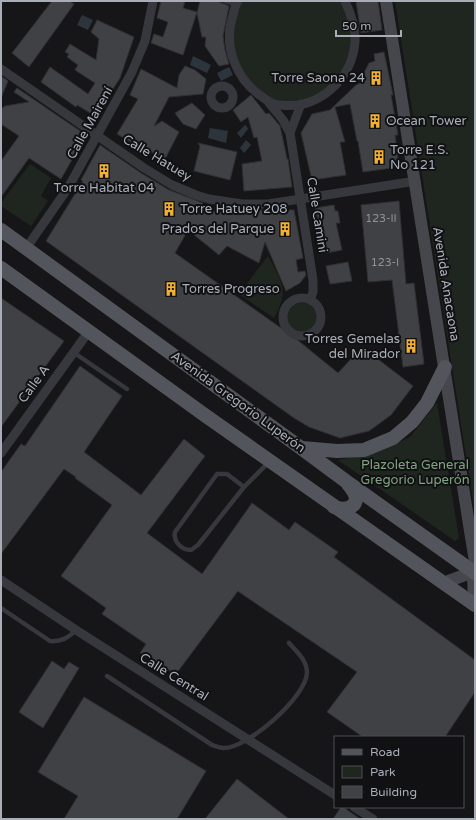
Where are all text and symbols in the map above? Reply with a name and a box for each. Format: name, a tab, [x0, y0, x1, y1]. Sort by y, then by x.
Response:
scale bar	[336, 12, 401, 38]
text: 50 m	[342, 19, 371, 33]
place label: Torre Saona 24	[271, 70, 365, 86]
building icon: Torre Saona 24	[368, 70, 384, 86]
street label: Calle Mairení	[64, 84, 116, 162]
building icon: Ocean Tower	[367, 113, 383, 129]
place label: Ocean Tower	[386, 113, 467, 129]
street label: Calle Hatuey	[120, 131, 194, 185]
place label: Torre E.S. No 121	[390, 142, 449, 173]
building icon: Torre E.S. No 121	[371, 149, 387, 165]
building icon: Torre Habitat 04	[96, 163, 112, 179]
street label: Calle Camini	[303, 176, 331, 254]
place label: Torre Habitat 04	[54, 180, 154, 196]
building icon: Torre Hatuey 208	[161, 201, 177, 217]
place label: Torre Hatuey 208	[180, 201, 287, 217]
house number: 123-II	[365, 212, 397, 225]
place label: Prados del Parque	[161, 221, 274, 237]
building icon: Prados del Parque	[277, 221, 293, 237]
street label: Avenida Anacaona	[429, 226, 463, 342]
house number: 123-I	[371, 256, 399, 269]
building icon: Torres Progreso	[163, 281, 179, 297]
place label: Torres Progreso	[182, 281, 280, 297]
place label: Torres Gemelas del Mirador	[305, 331, 400, 362]
building icon: Torres Gemelas del Mirador	[403, 338, 419, 354]
street label: Avenida Gregorio Luperón	[168, 348, 308, 456]
street label: Calle A	[15, 362, 53, 406]
park label: Plazoleta General Gregorio Luperón	[360, 457, 470, 488]
street label: Calle Central	[137, 650, 211, 704]
legend	[334, 736, 464, 808]
text: Road	[370, 745, 400, 759]
text: Park	[370, 765, 396, 779]
text: Building	[370, 785, 417, 799]

